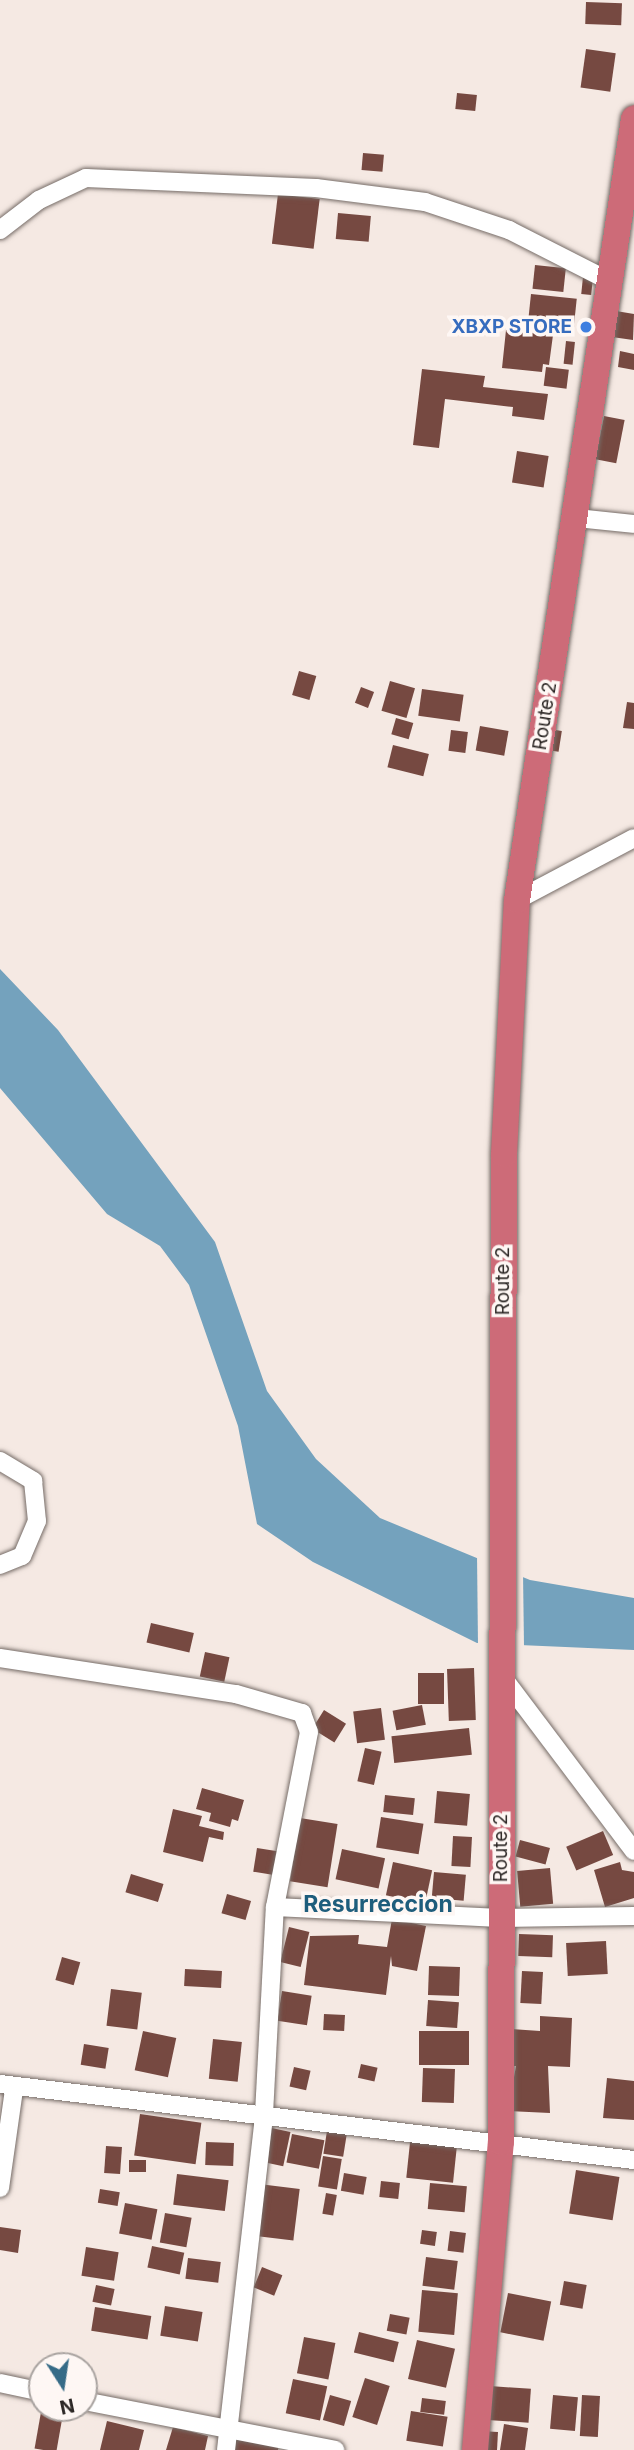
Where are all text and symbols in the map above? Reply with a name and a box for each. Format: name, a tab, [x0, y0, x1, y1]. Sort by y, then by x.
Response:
place label: XBXP STORE	[451, 316, 572, 338]
marker: XBXP STORE	[578, 319, 594, 335]
street label: Route 2	[528, 680, 562, 752]
street label: Route 2	[492, 1247, 514, 1315]
street label: Route 2	[490, 1814, 512, 1882]
district label: Resurreccion	[303, 1890, 453, 1918]
north arrow	[28, 2352, 98, 2422]
text: N	[58, 2393, 77, 2419]

